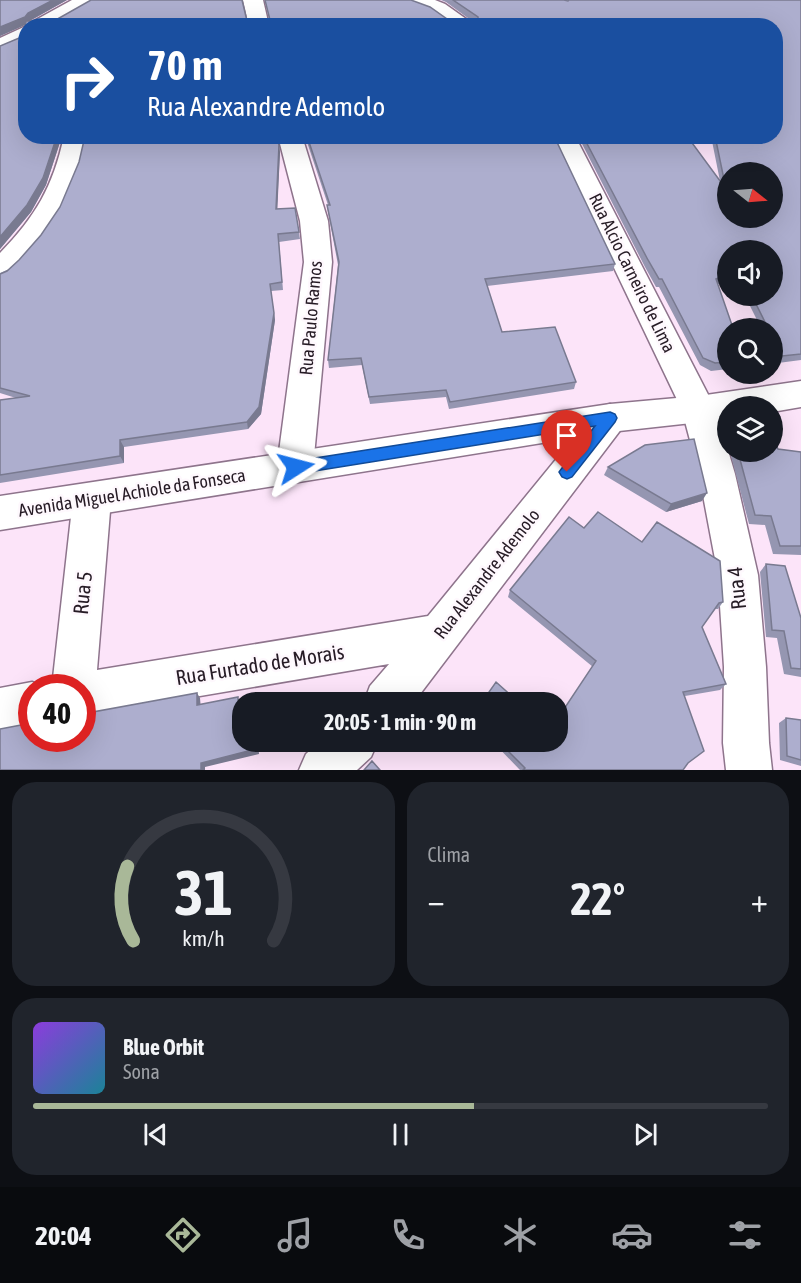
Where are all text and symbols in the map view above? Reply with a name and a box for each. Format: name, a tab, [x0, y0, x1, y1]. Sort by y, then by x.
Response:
text: 70 m	[147, 41, 222, 89]
icon: right	[48, 42, 126, 120]
text: Rua Alexandre Ademolo	[147, 91, 385, 122]
north arrow	[717, 162, 783, 228]
map controls	[717, 162, 783, 462]
street label: Rua Alcio Carneiro de Lima	[585, 190, 680, 356]
button: sound	[717, 240, 783, 306]
street label: Rua Paulo Ramos	[295, 260, 326, 376]
button: search	[717, 318, 783, 384]
button: layers	[717, 396, 783, 462]
pin	[541, 410, 592, 472]
icon: arrive	[550, 419, 583, 452]
position arrow	[264, 435, 328, 499]
street label: Avenida Miguel Achiole da Fonseca	[17, 464, 247, 521]
street label: Rua Alexandre Ademolo	[429, 505, 544, 643]
street label: Rua 4	[722, 565, 750, 611]
street label: Rua 5	[68, 570, 96, 616]
street label: Rua Furtado de Morais	[174, 639, 346, 689]
speed limit sign: 40	[18, 674, 96, 752]
text: 20:05 · 1 min · 90 m	[324, 709, 476, 735]
text: Clima	[428, 843, 470, 866]
text: 31	[174, 857, 233, 928]
text: 22°	[570, 873, 625, 925]
text: −	[428, 881, 445, 919]
text: +	[751, 881, 768, 919]
text: km/h	[182, 926, 225, 951]
text: Blue Orbit	[123, 1034, 204, 1060]
text: Sona	[123, 1060, 160, 1083]
icon: previous	[139, 1118, 172, 1151]
icon: pause	[384, 1118, 417, 1151]
icon: next	[629, 1118, 662, 1151]
icon: directions	[162, 1214, 204, 1256]
icon: music	[274, 1214, 316, 1256]
icon: phone	[387, 1214, 429, 1256]
icon: climate	[499, 1214, 541, 1256]
icon: car	[611, 1214, 653, 1256]
icon: filters	[724, 1214, 766, 1256]
text: 20:04	[35, 1220, 92, 1251]

